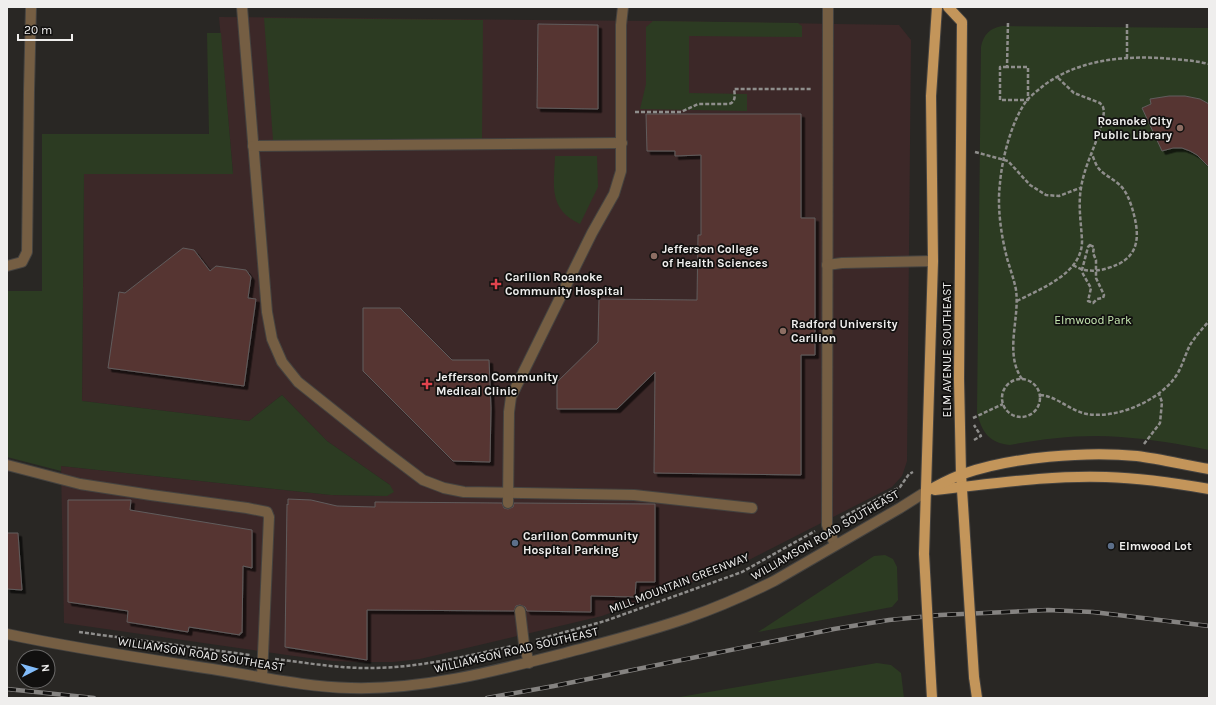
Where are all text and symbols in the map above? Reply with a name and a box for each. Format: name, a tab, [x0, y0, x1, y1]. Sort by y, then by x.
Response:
scale bar	[18, 16, 72, 42]
text: 20 m	[24, 23, 52, 37]
place label: Roanoke City Public Library	[1093, 114, 1172, 142]
marker: Roanoke City Public Library	[1175, 123, 1185, 133]
place label: Jefferson College of Health Sciences	[662, 242, 768, 270]
marker: Jefferson College of Health Sciences	[649, 251, 659, 261]
place label: Carilion Roanoke Community Hospital	[505, 270, 623, 298]
marker: Carilion Roanoke Community Hospital	[490, 278, 502, 290]
street label: ELM AVENUE SOUTHEAST	[940, 283, 954, 417]
park label: Elmwood Park	[1054, 313, 1132, 327]
place label: Radford University Carilion	[791, 317, 897, 345]
marker: Radford University Carilion	[778, 326, 788, 336]
place label: Jefferson Community Medical Clinic	[436, 370, 558, 398]
marker: Jefferson Community Medical Clinic	[421, 378, 433, 390]
street label: WILLIAMSON ROAD SOUTHEAST	[749, 487, 901, 583]
place label: Carilion Community Hospital Parking	[523, 529, 638, 557]
marker: Carilion Community Hospital Parking	[510, 538, 520, 548]
place label: Elmwood Lot	[1119, 539, 1192, 553]
marker: Elmwood Lot	[1106, 541, 1116, 551]
street label: MILL MOUNTAIN GREENWAY	[607, 550, 751, 616]
street label: WILLIAMSON ROAD SOUTHEAST	[432, 624, 600, 676]
street label: WILLIAMSON ROAD SOUTHEAST	[117, 634, 285, 674]
north arrow	[16, 649, 56, 689]
text: N	[39, 663, 52, 673]

